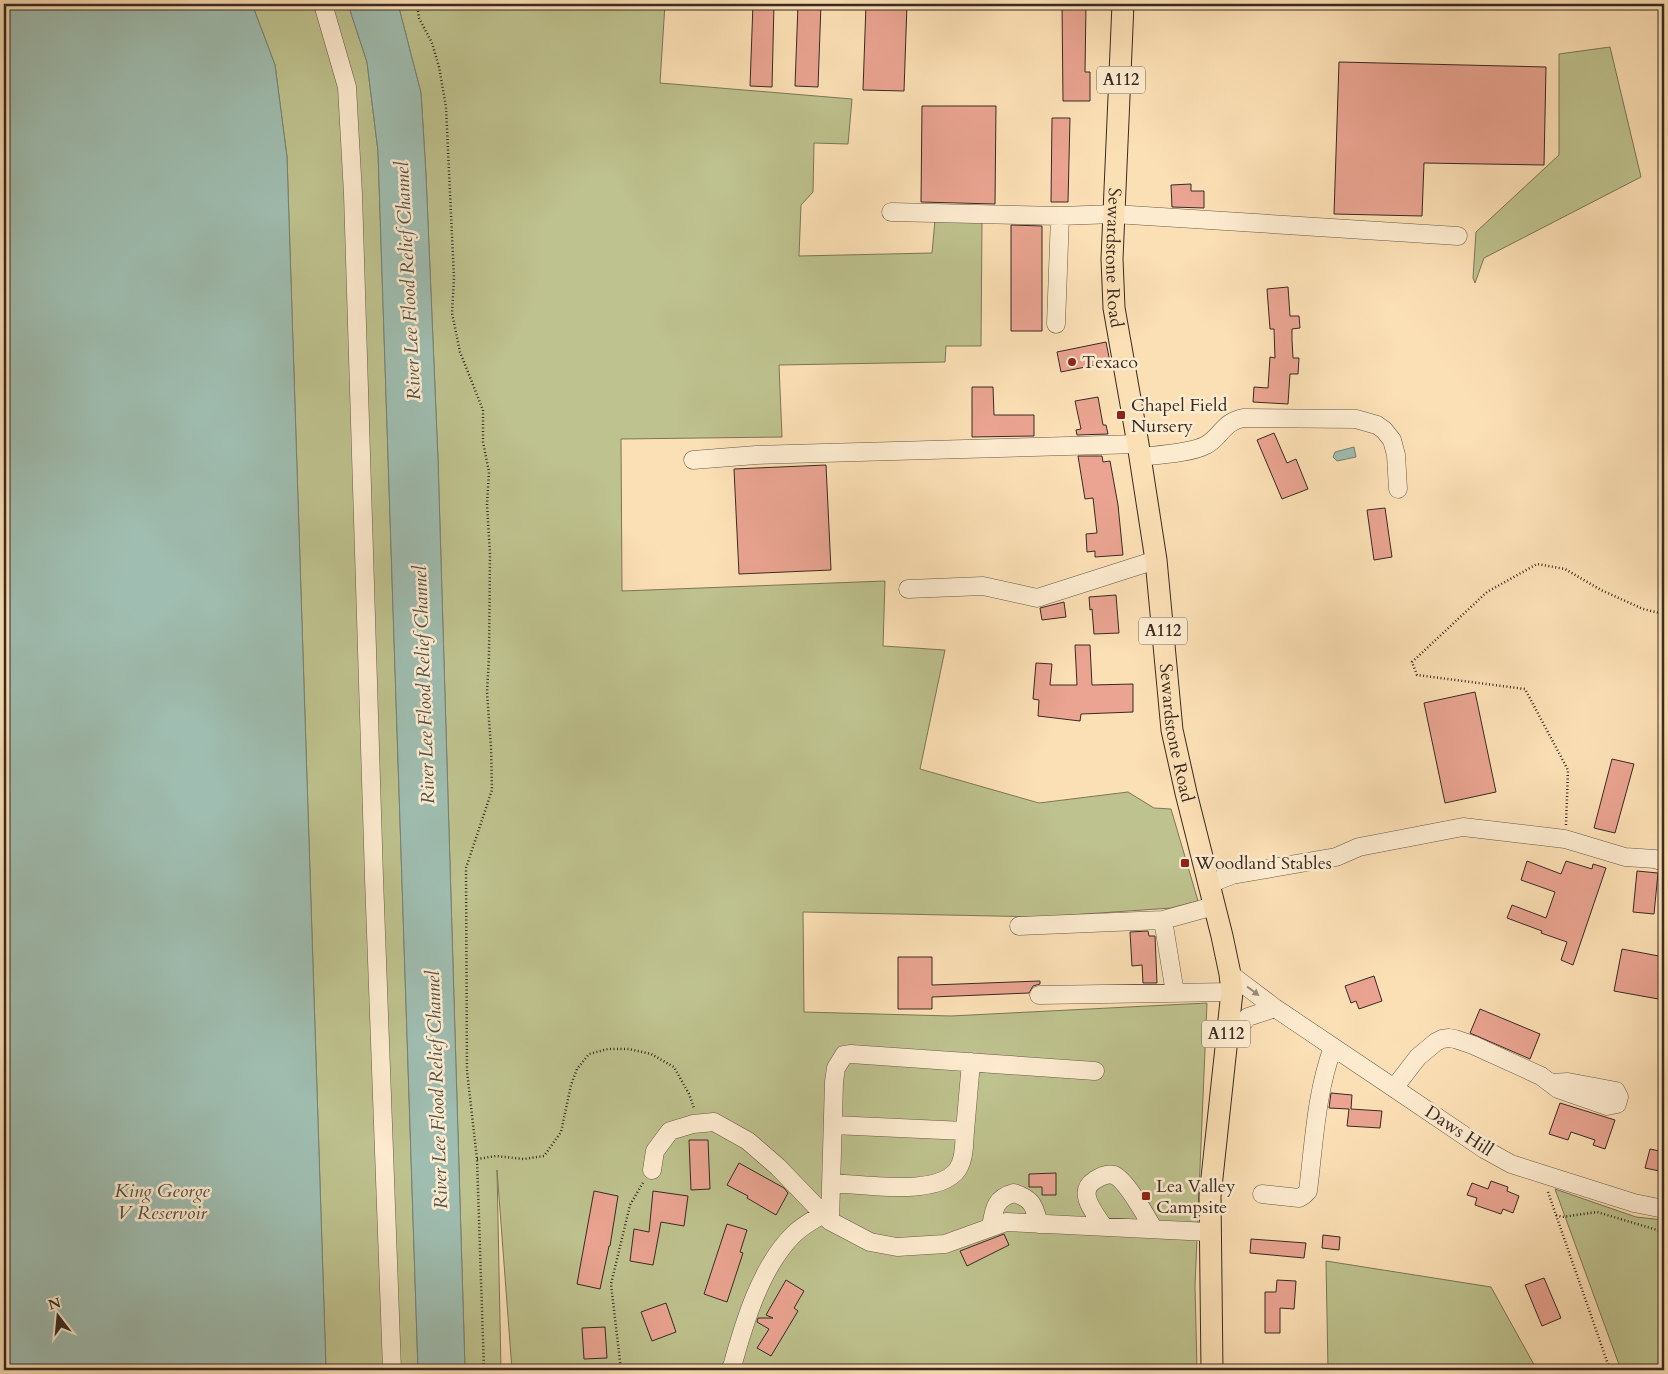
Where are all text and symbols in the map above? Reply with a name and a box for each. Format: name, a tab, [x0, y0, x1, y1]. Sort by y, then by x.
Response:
road number: A112	[1097, 66, 1145, 94]
water label: River Lee Flood Relief Channel	[389, 160, 427, 401]
street label: Sewardstone Road	[1099, 187, 1130, 330]
place label: Texaco	[1082, 350, 1138, 375]
marker: Texaco	[1066, 356, 1078, 368]
place label: Chapel Field Nursery	[1131, 393, 1228, 439]
marker: Chapel Field Nursery	[1115, 409, 1127, 421]
water label: River Lee Flood Relief Channel	[407, 564, 441, 805]
road number: A112	[1139, 618, 1187, 644]
street label: Sewardstone Road	[1153, 663, 1200, 805]
place label: Woodland Stables	[1194, 851, 1332, 876]
marker: Woodland Stables	[1179, 857, 1191, 869]
water label: River Lee Flood Relief Channel	[420, 969, 454, 1210]
one-way arrow	[1246, 986, 1260, 996]
road number: A112	[1202, 1021, 1250, 1048]
street label: Daws Hill	[1420, 1100, 1498, 1163]
place label: Lea Valley Campsite	[1156, 1174, 1236, 1220]
water label: King George V Reservoir	[114, 1178, 210, 1226]
marker: Lea Valley Campsite	[1140, 1190, 1152, 1202]
north arrow	[32, 1292, 82, 1342]
text: N	[46, 1293, 63, 1315]

